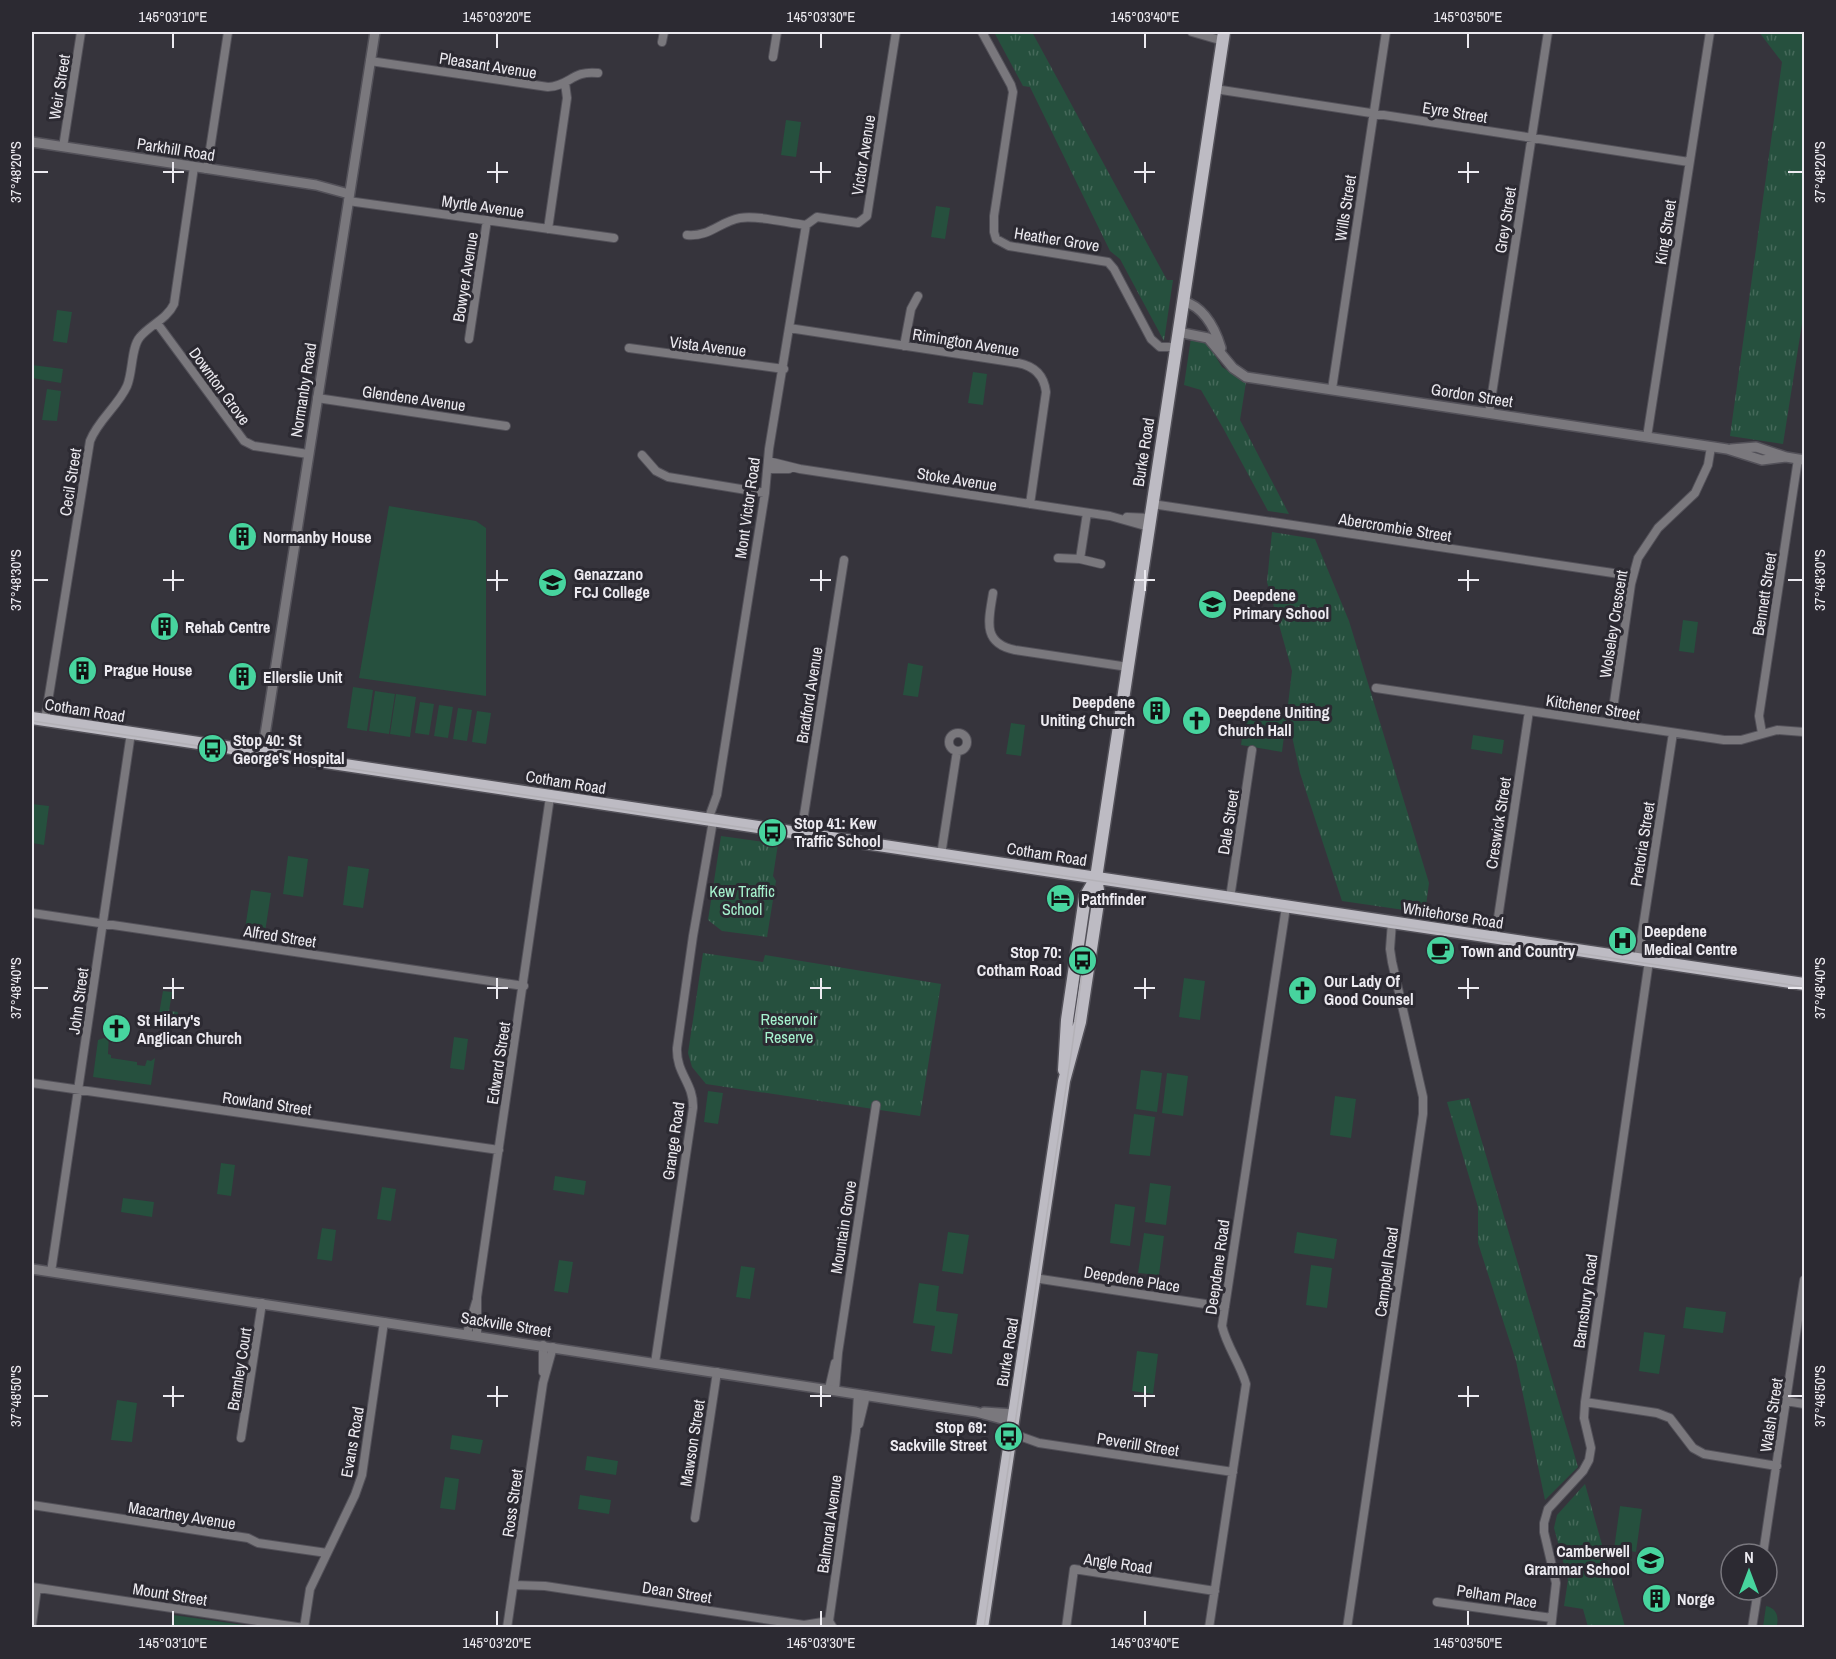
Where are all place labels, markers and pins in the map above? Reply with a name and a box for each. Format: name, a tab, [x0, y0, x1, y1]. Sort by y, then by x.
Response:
building icon: Normanby House	[226, 521, 258, 553]
place label: Normanby House	[263, 526, 372, 548]
place label: Genazzano FCJ College	[574, 563, 650, 603]
school or university icon: Genazzano FCJ College	[537, 567, 569, 599]
place label: Deepdene Primary School	[1233, 584, 1329, 624]
school or university icon: Deepdene Primary School	[1196, 588, 1228, 620]
building icon: Rehab Centre	[148, 611, 180, 643]
place label: Rehab Centre	[185, 616, 270, 638]
building icon: Prague House	[67, 654, 99, 686]
place label: Prague House	[104, 659, 192, 681]
building icon: Ellerslie Unit	[226, 661, 258, 693]
place label: Ellerslie Unit	[263, 666, 343, 688]
place label: Deepdene Uniting Church	[1040, 691, 1135, 731]
building icon: Deepdene Uniting Church	[1140, 695, 1172, 727]
place label: Deepdene Uniting Church Hall	[1218, 701, 1330, 741]
church icon: Deepdene Uniting Church Hall	[1181, 705, 1213, 737]
place label: Stop 40: St George's Hospital	[233, 729, 345, 769]
bus stop icon: Stop 40: St George's Hospital	[196, 733, 228, 765]
place label: Stop 41: Kew Traffic School	[794, 812, 881, 852]
bus stop icon: Stop 41: Kew Traffic School	[757, 816, 789, 848]
hotel icon: Pathfinder	[1044, 883, 1076, 915]
place label: Pathfinder	[1081, 888, 1147, 910]
place label: Deepdene Medical Centre	[1644, 920, 1737, 960]
hospital icon: Deepdene Medical Centre	[1607, 924, 1639, 956]
cafe icon: Town and Country	[1424, 935, 1456, 967]
place label: Town and Country	[1461, 940, 1576, 962]
place label: Stop 70: Cotham Road	[977, 941, 1062, 981]
bus stop icon: Stop 70: Cotham Road	[1067, 945, 1099, 977]
place label: Our Lady Of Good Counsel	[1324, 970, 1414, 1010]
church icon: Our Lady Of Good Counsel	[1287, 974, 1319, 1006]
place label: St Hilary's Anglican Church	[137, 1009, 242, 1049]
church icon: St Hilary's Anglican Church	[100, 1013, 132, 1045]
place label: Stop 69: Sackville Street	[890, 1416, 988, 1456]
bus stop icon: Stop 69: Sackville Street	[992, 1420, 1024, 1452]
place label: Camberwell Grammar School	[1524, 1540, 1630, 1580]
school or university icon: Camberwell Grammar School	[1635, 1544, 1667, 1576]
building icon: Norge	[1640, 1583, 1672, 1615]
place label: Norge	[1677, 1588, 1715, 1610]

